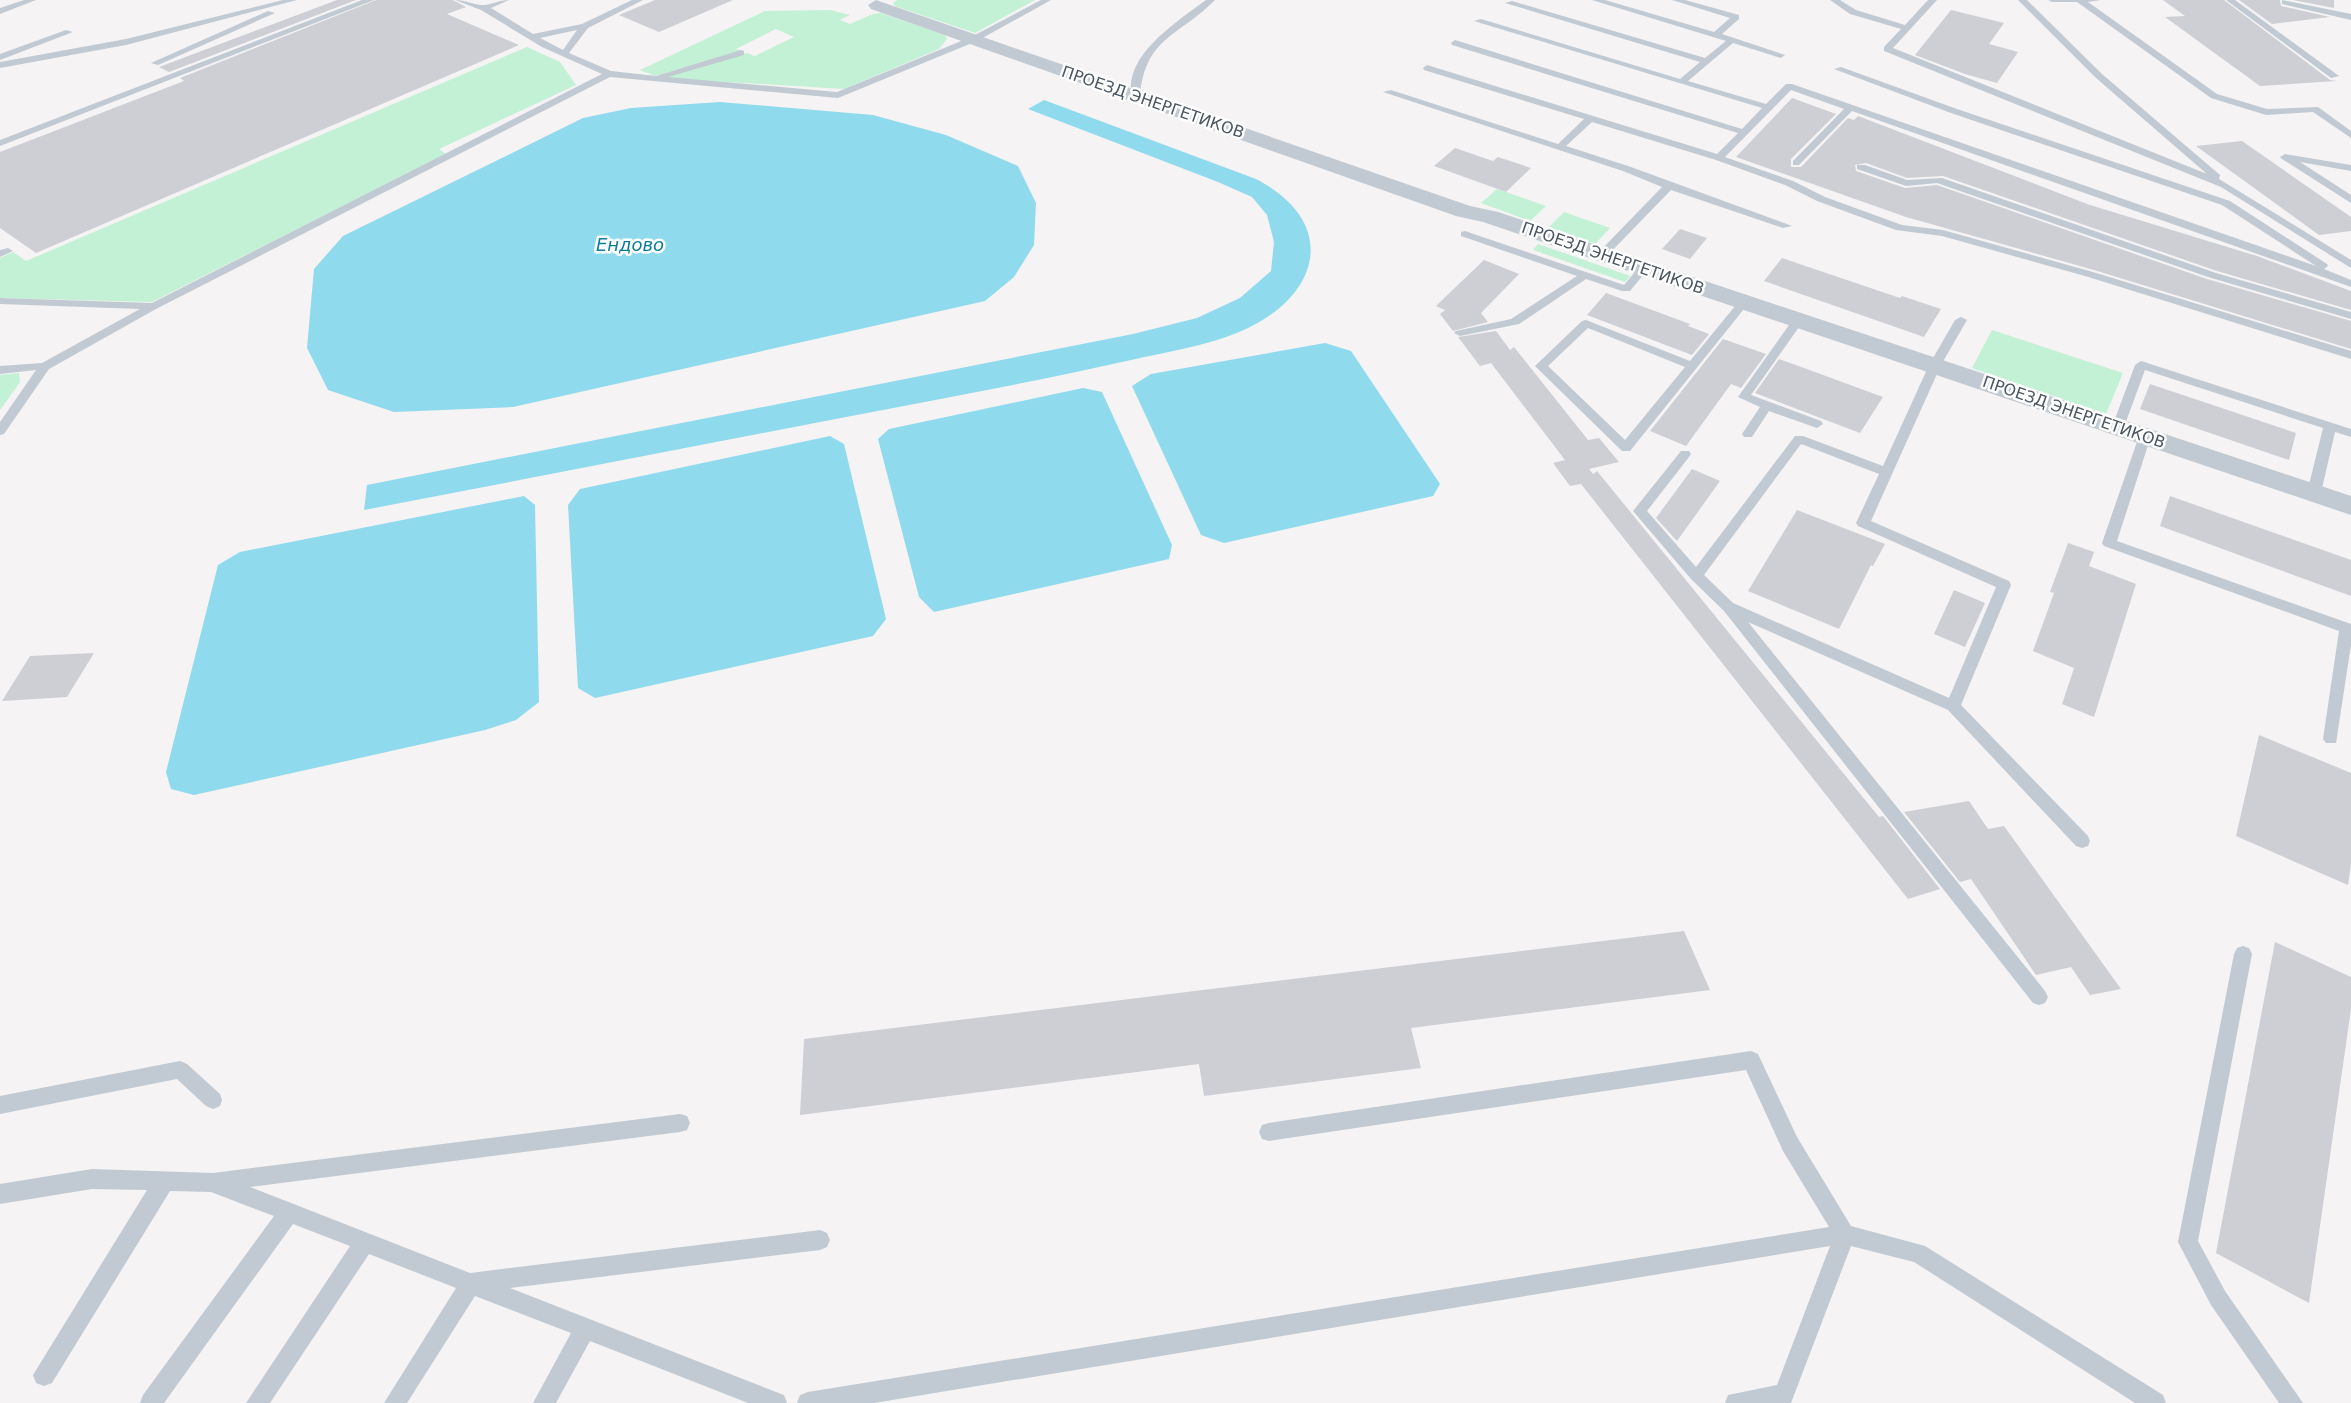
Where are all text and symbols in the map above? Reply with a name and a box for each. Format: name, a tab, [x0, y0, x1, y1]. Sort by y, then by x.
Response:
street label: ПРОЕЗД ЭНЕРГЕТИКОВ	[1059, 62, 1247, 142]
street label: ПРОЕЗД ЭНЕРГЕТИКОВ	[1519, 218, 1707, 298]
water label: Ендово	[596, 234, 664, 255]
street label: ПРОЕЗД ЭНЕРГЕТИКОВ	[1980, 372, 2168, 452]

